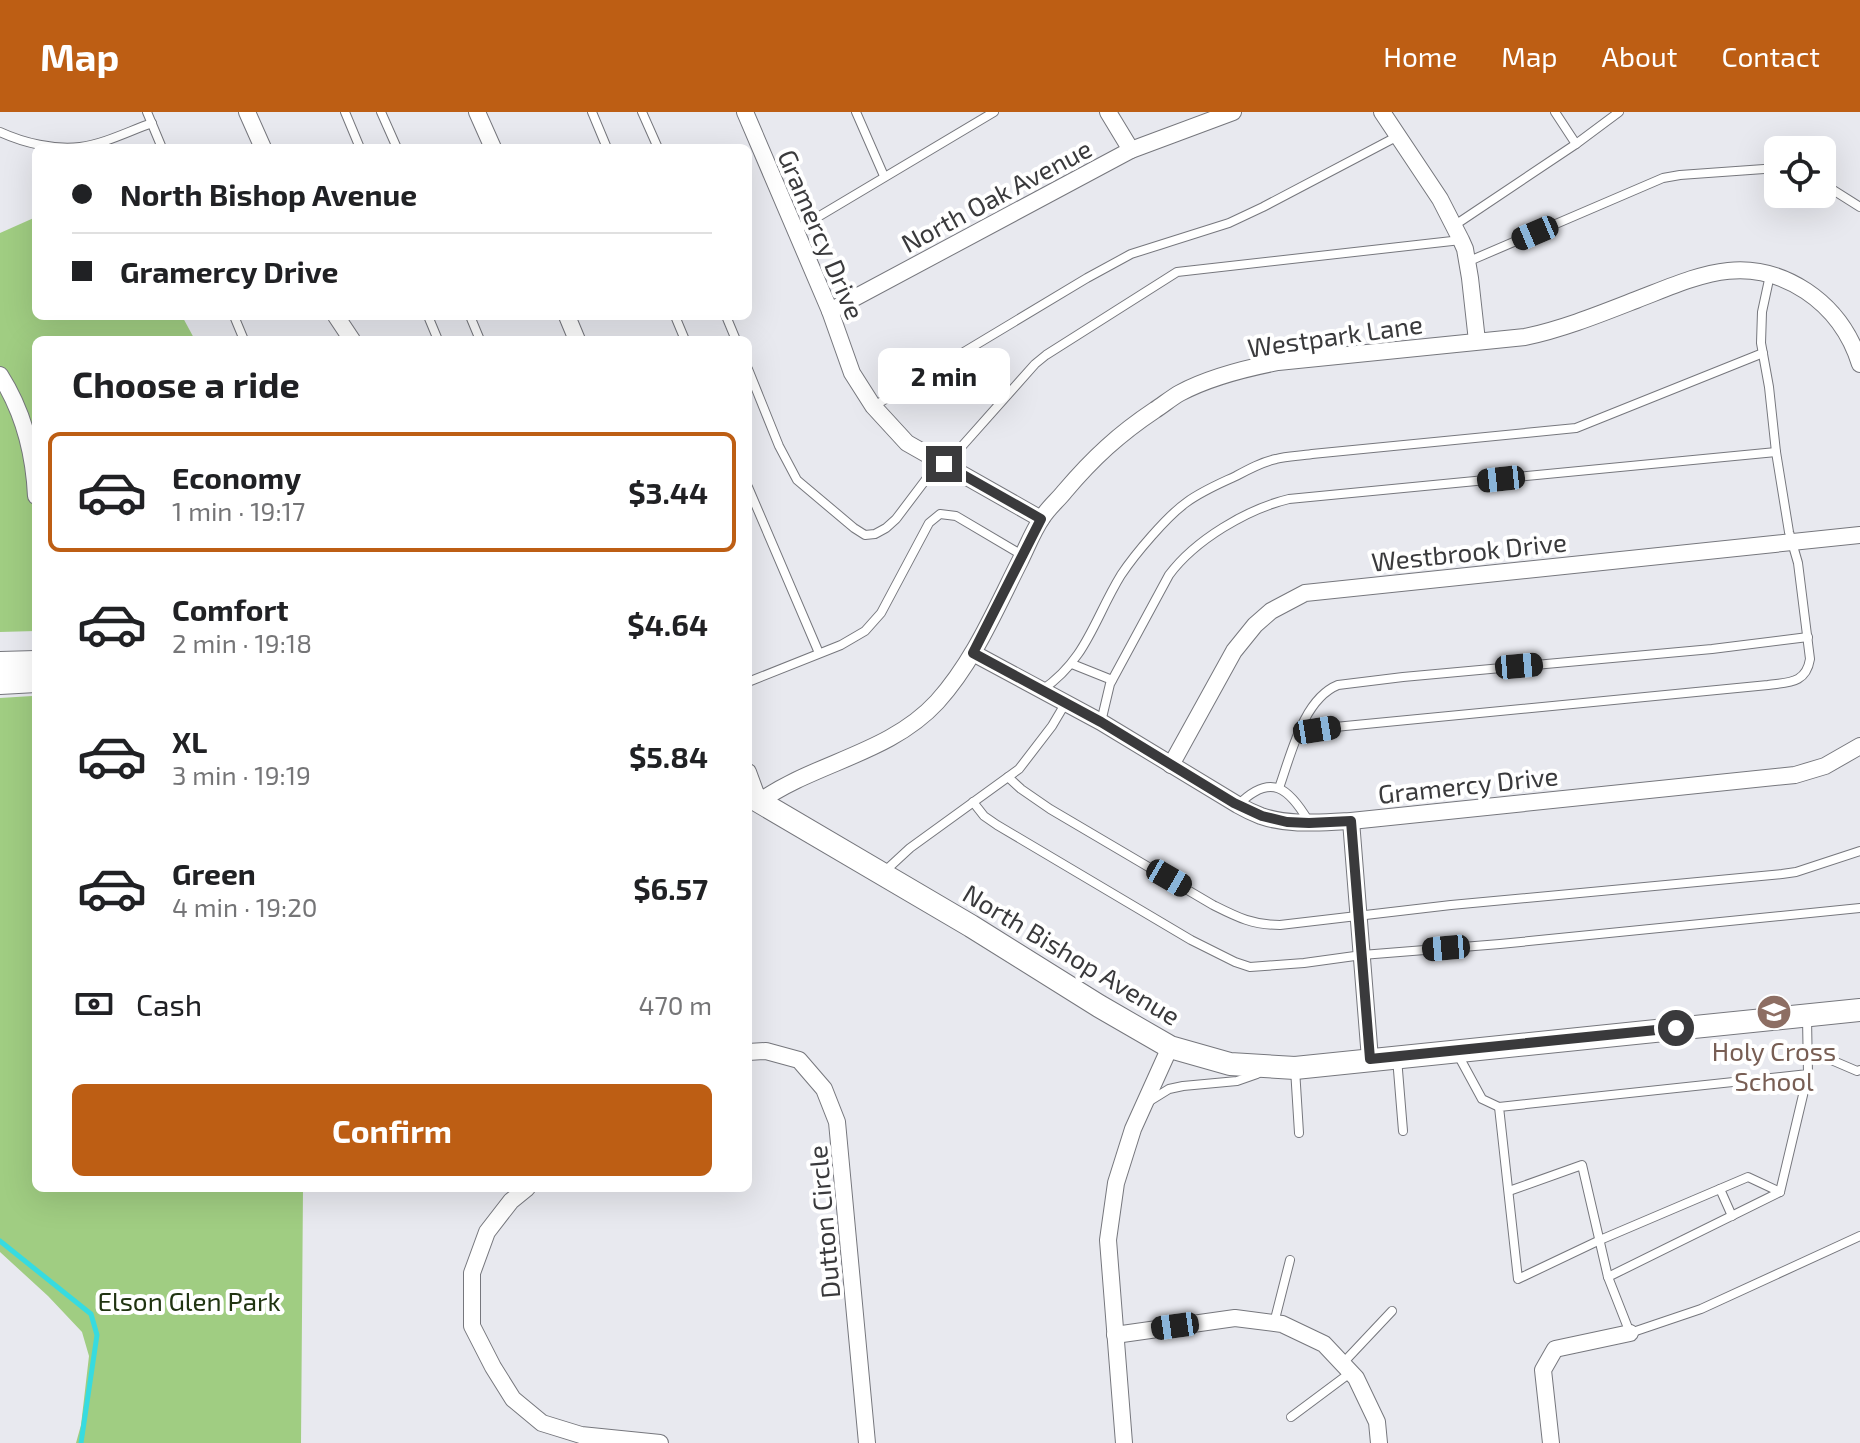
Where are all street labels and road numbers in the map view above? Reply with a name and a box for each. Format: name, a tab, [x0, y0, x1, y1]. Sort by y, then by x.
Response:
street label: North Oak Avenue	[895, 132, 1097, 258]
street label: Gramercy Drive	[772, 145, 872, 323]
street label: Westpark Lane	[1245, 307, 1425, 363]
street label: Westbrook Drive	[1370, 525, 1568, 577]
street label: Gramercy Drive	[1376, 759, 1560, 809]
street label: North Bishop Avenue	[958, 877, 1186, 1031]
street label: Dutton Circle	[801, 1144, 845, 1300]

